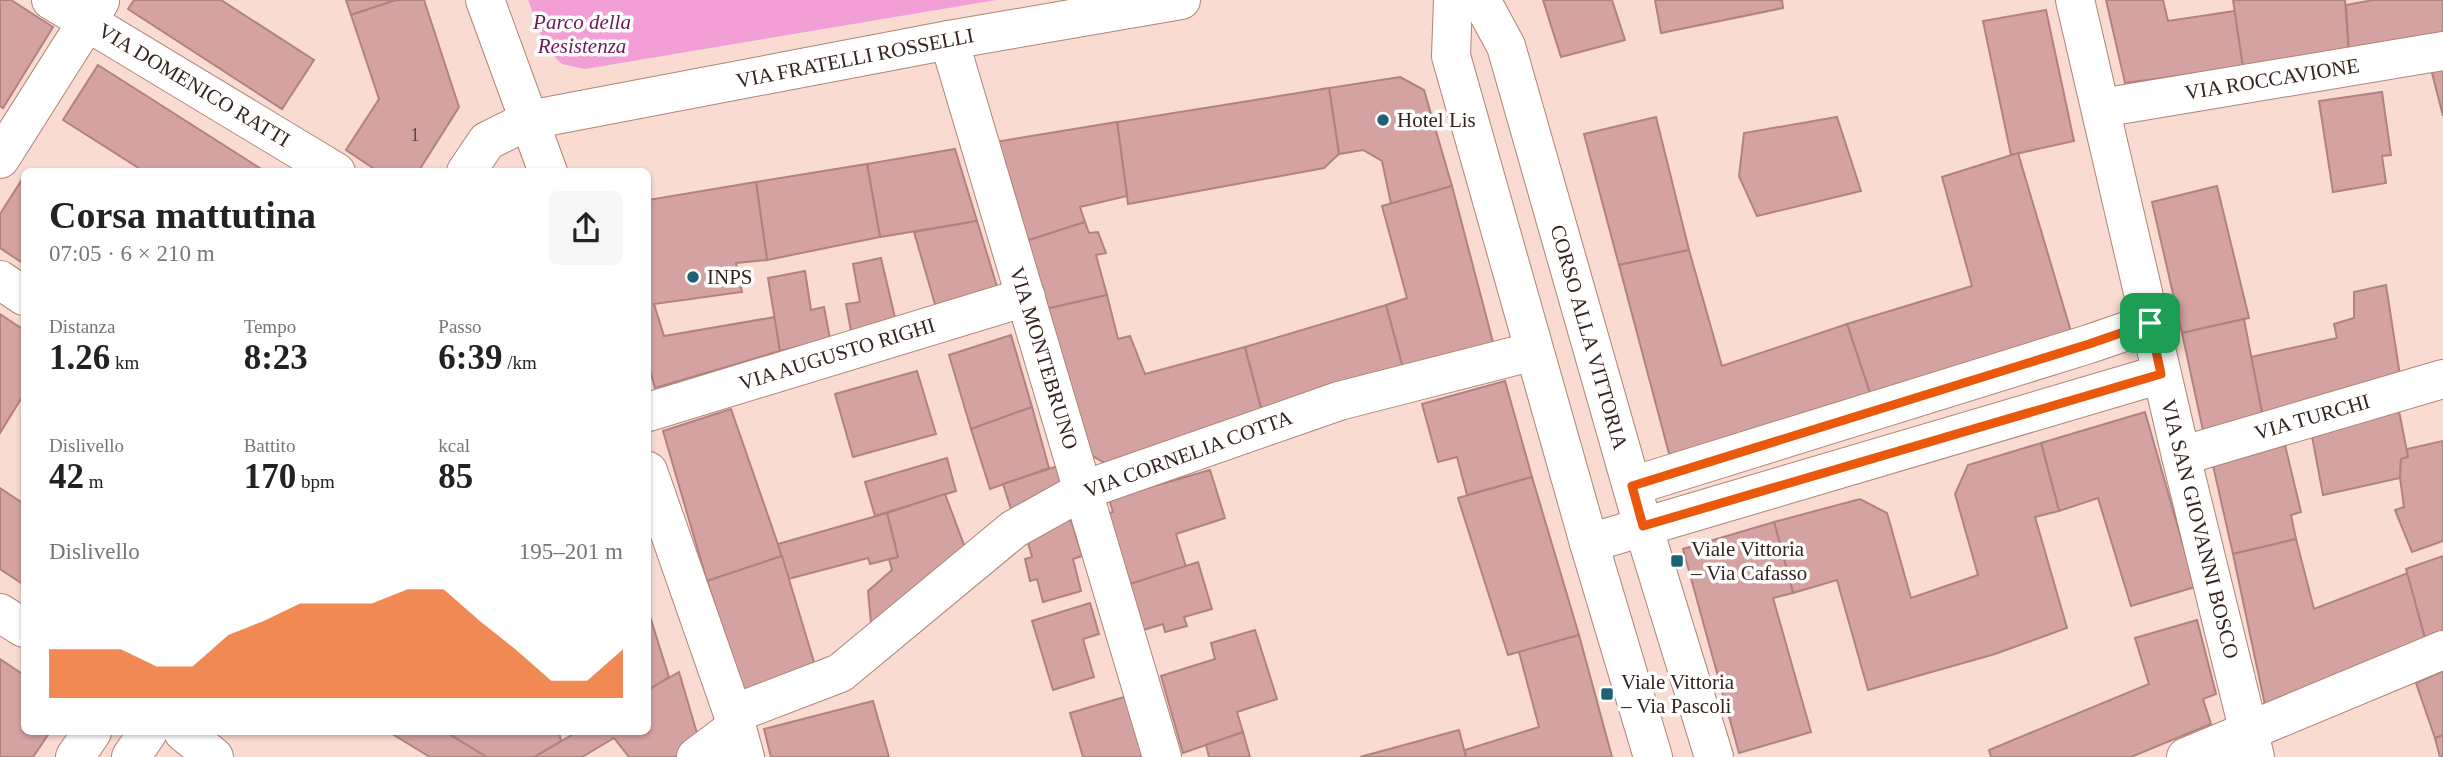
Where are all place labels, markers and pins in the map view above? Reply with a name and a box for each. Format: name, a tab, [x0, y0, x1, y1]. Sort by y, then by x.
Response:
place label: Hotel Lis	[1397, 108, 1476, 132]
marker: Hotel Lis	[1375, 112, 1391, 128]
place label: INPS	[707, 265, 753, 289]
marker: INPS	[685, 269, 701, 285]
pin	[2120, 293, 2180, 353]
place label: Viale Vittoria – Via Cafasso	[1690, 537, 1807, 585]
marker: Viale Vittoria – Via Cafasso	[1669, 553, 1685, 569]
place label: Viale Vittoria – Via Pascoli	[1620, 670, 1735, 718]
marker: Viale Vittoria – Via Pascoli	[1599, 686, 1615, 702]

